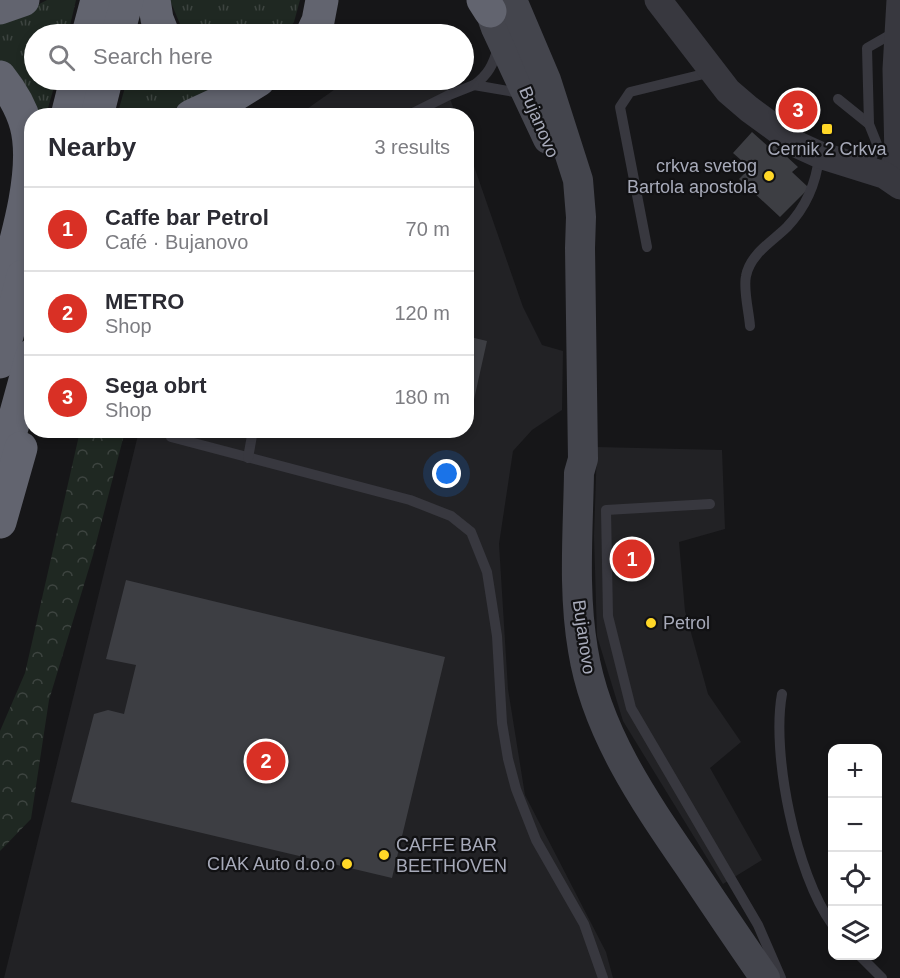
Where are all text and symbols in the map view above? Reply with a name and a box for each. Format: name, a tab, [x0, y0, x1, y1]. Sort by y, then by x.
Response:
search box	[24, 24, 474, 90]
icon: search	[45, 41, 78, 74]
text: Search here	[93, 44, 213, 69]
street label: Bujanovo	[515, 84, 563, 160]
pin: 3	[778, 88, 818, 132]
marker: Cernik 2 Crkva	[820, 122, 834, 136]
text: Nearby	[48, 132, 136, 162]
text: 3 results	[374, 136, 450, 158]
place label: Cernik 2 Crkva	[767, 139, 888, 159]
place label: crkva svetog Bartola apostola	[627, 156, 758, 197]
marker: crkva svetog Bartola apostola	[762, 169, 776, 183]
text: Caffe bar Petrol	[105, 205, 269, 230]
text: 1	[62, 218, 73, 240]
text: 70 m	[406, 218, 450, 240]
text: Café · Bujanovo	[105, 231, 248, 253]
text: METRO	[105, 289, 184, 314]
text: 2	[62, 302, 73, 324]
text: 120 m	[394, 302, 450, 324]
text: Shop	[105, 315, 152, 337]
text: Sega obrt	[105, 373, 206, 398]
text: 3	[62, 386, 73, 408]
text: 180 m	[394, 386, 450, 408]
text: Shop	[105, 399, 152, 421]
your location	[432, 459, 461, 488]
pin: 1	[612, 536, 652, 582]
street label: Bujanovo	[569, 598, 599, 676]
place label: Petrol	[663, 613, 710, 633]
marker: Petrol	[644, 616, 658, 630]
pin: 2	[246, 738, 286, 783]
map controls	[828, 744, 882, 960]
button: +	[828, 744, 882, 798]
button: −	[828, 798, 882, 852]
place label: CAFFE BAR BEETHOVEN	[396, 835, 507, 876]
marker: CAFFE BAR BEETHOVEN	[377, 848, 391, 862]
button: locate	[828, 852, 882, 906]
place label: CIAK Auto d.o.o	[207, 854, 335, 874]
marker: CIAK Auto d.o.o	[340, 857, 354, 871]
button: layers	[828, 906, 882, 960]

